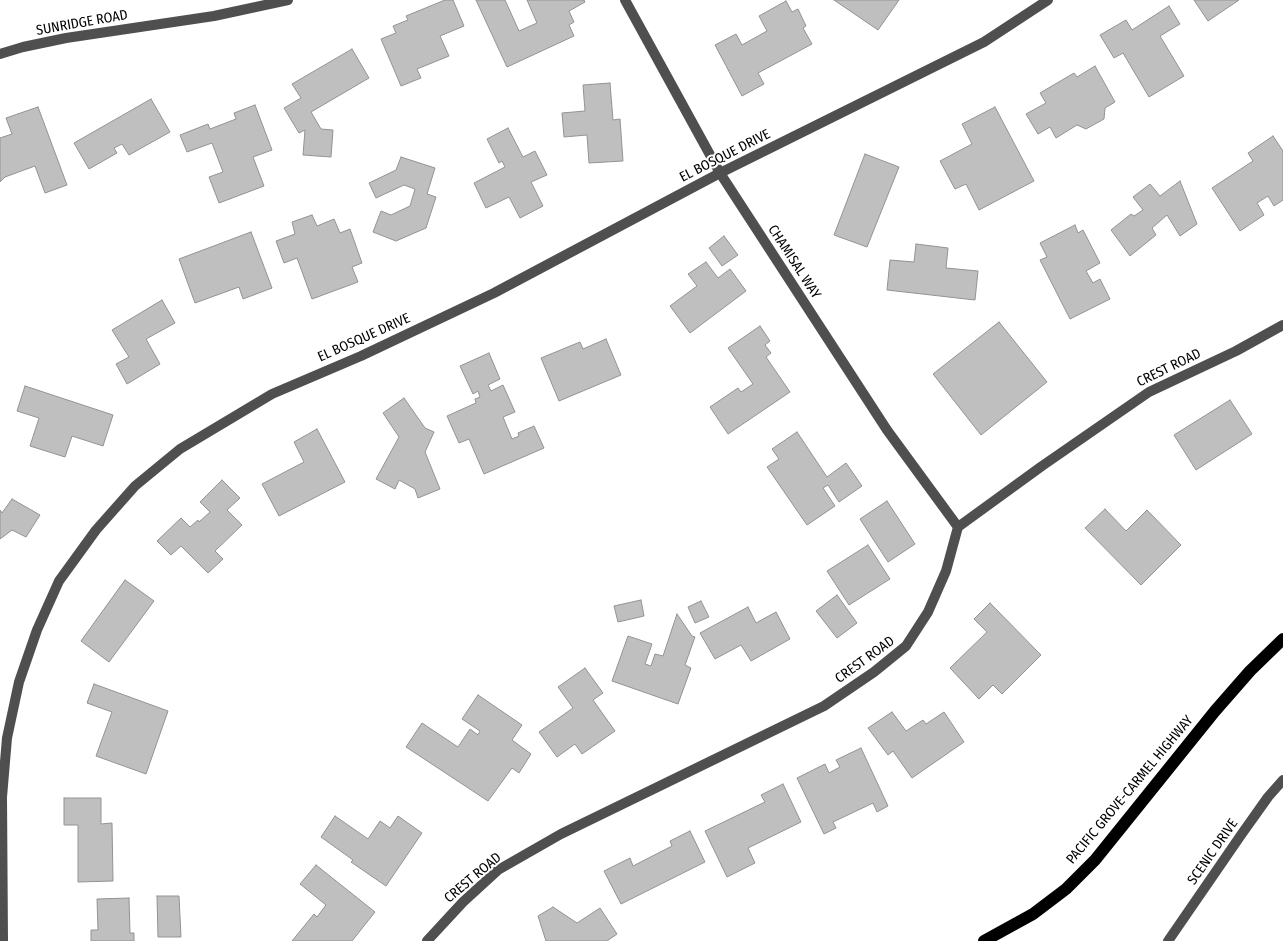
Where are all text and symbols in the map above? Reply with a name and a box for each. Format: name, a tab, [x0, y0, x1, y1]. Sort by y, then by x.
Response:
street label: SUNRIDGE ROAD	[35, 7, 129, 39]
street label: EL BOSQUE DRIVE	[677, 126, 773, 186]
street label: CHAMISAL WAY	[764, 222, 824, 302]
street label: EL BOSQUE DRIVE	[315, 310, 413, 366]
street label: CREST ROAD	[1134, 345, 1204, 391]
street label: CREST ROAD	[832, 633, 898, 687]
street label: PACIFIC GROVE-CARMEL HIGHWAY	[1063, 712, 1197, 868]
street label: SCENIC DRIVE	[1184, 816, 1242, 888]
street label: CREST ROAD	[441, 849, 505, 907]

